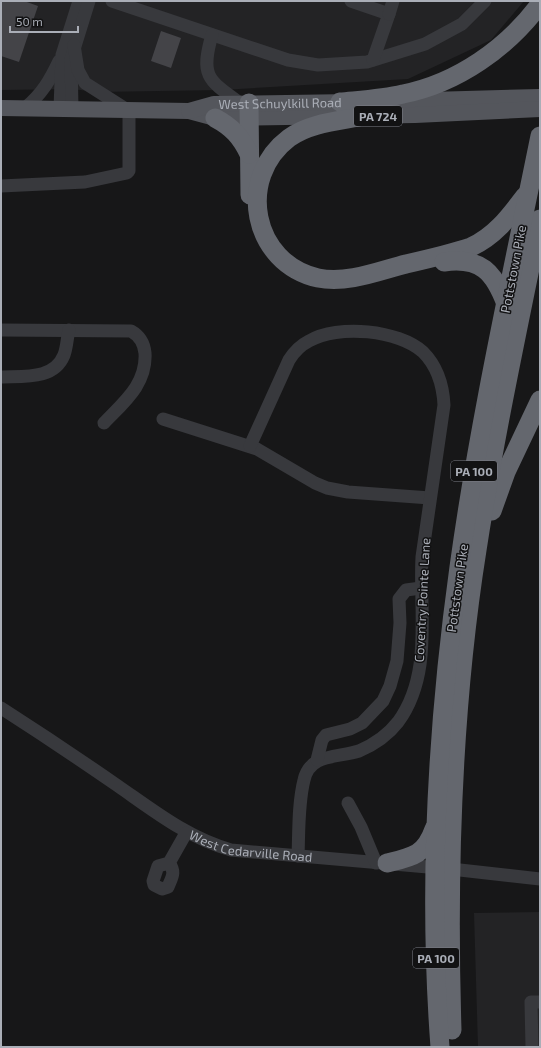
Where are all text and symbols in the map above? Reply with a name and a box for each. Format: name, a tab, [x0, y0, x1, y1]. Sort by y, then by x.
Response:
scale bar	[10, 8, 78, 34]
text: 50 m	[16, 14, 43, 28]
street label: West Schuylkill Road	[218, 94, 342, 112]
road number: PA 724	[354, 106, 402, 126]
street label: Pottstown Pike	[497, 224, 529, 314]
road number: PA 100	[451, 461, 497, 481]
street label: Coventry Pointe Lane	[411, 537, 433, 663]
street label: Pottstown Pike	[443, 543, 471, 633]
street label: West Cedarville Road	[187, 826, 313, 865]
road number: PA 100	[413, 948, 459, 968]

